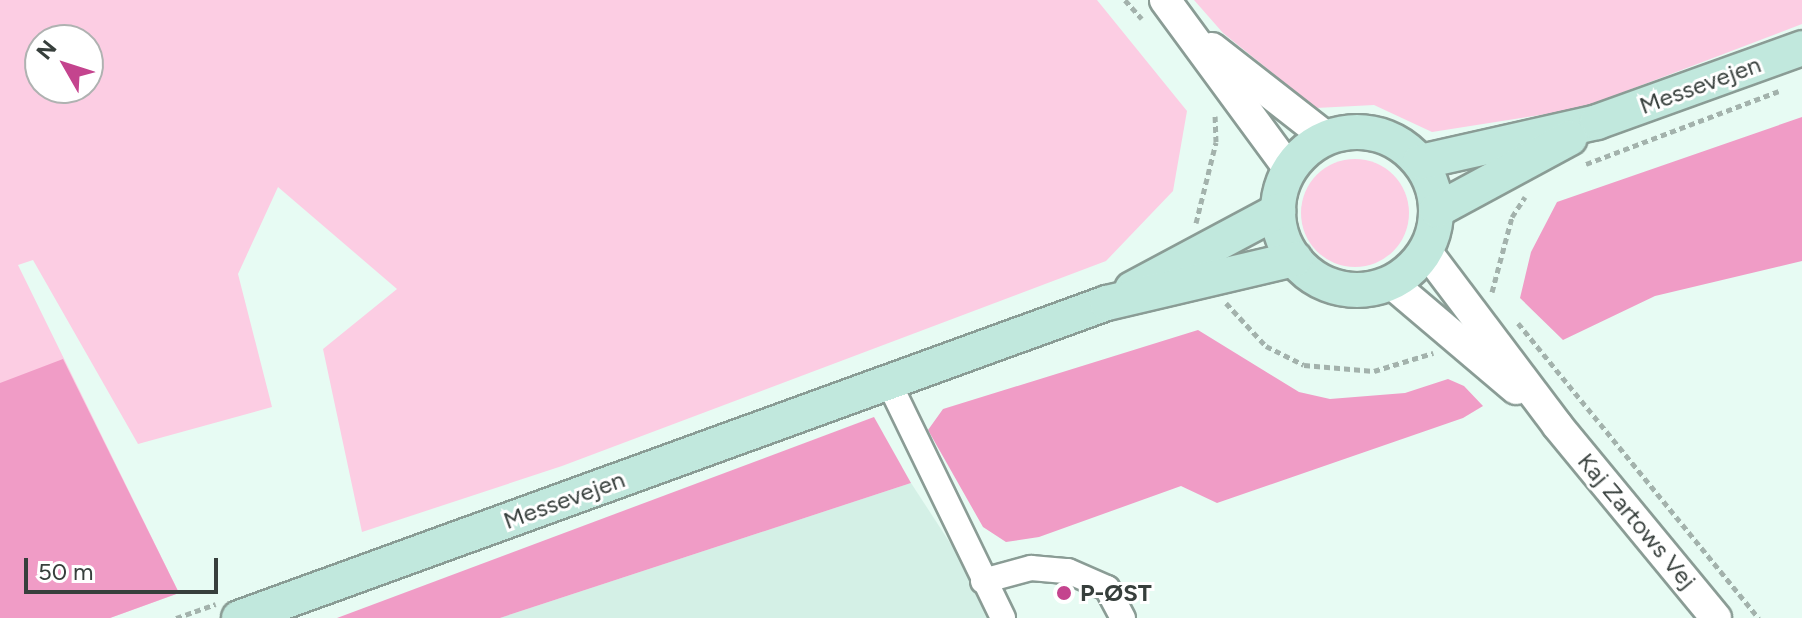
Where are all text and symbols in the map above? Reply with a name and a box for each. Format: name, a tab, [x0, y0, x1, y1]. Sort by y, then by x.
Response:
north arrow	[24, 24, 104, 104]
text: N	[31, 35, 62, 65]
street label: Messevejen	[1635, 50, 1765, 120]
street label: Kaj Zartows Vej	[1572, 447, 1702, 595]
street label: Messevejen	[499, 465, 629, 535]
scale bar	[28, 542, 222, 592]
text: 50 m	[38, 557, 94, 586]
place label: P-ØST	[1080, 579, 1152, 607]
marker: P-ØST	[1055, 584, 1073, 602]

